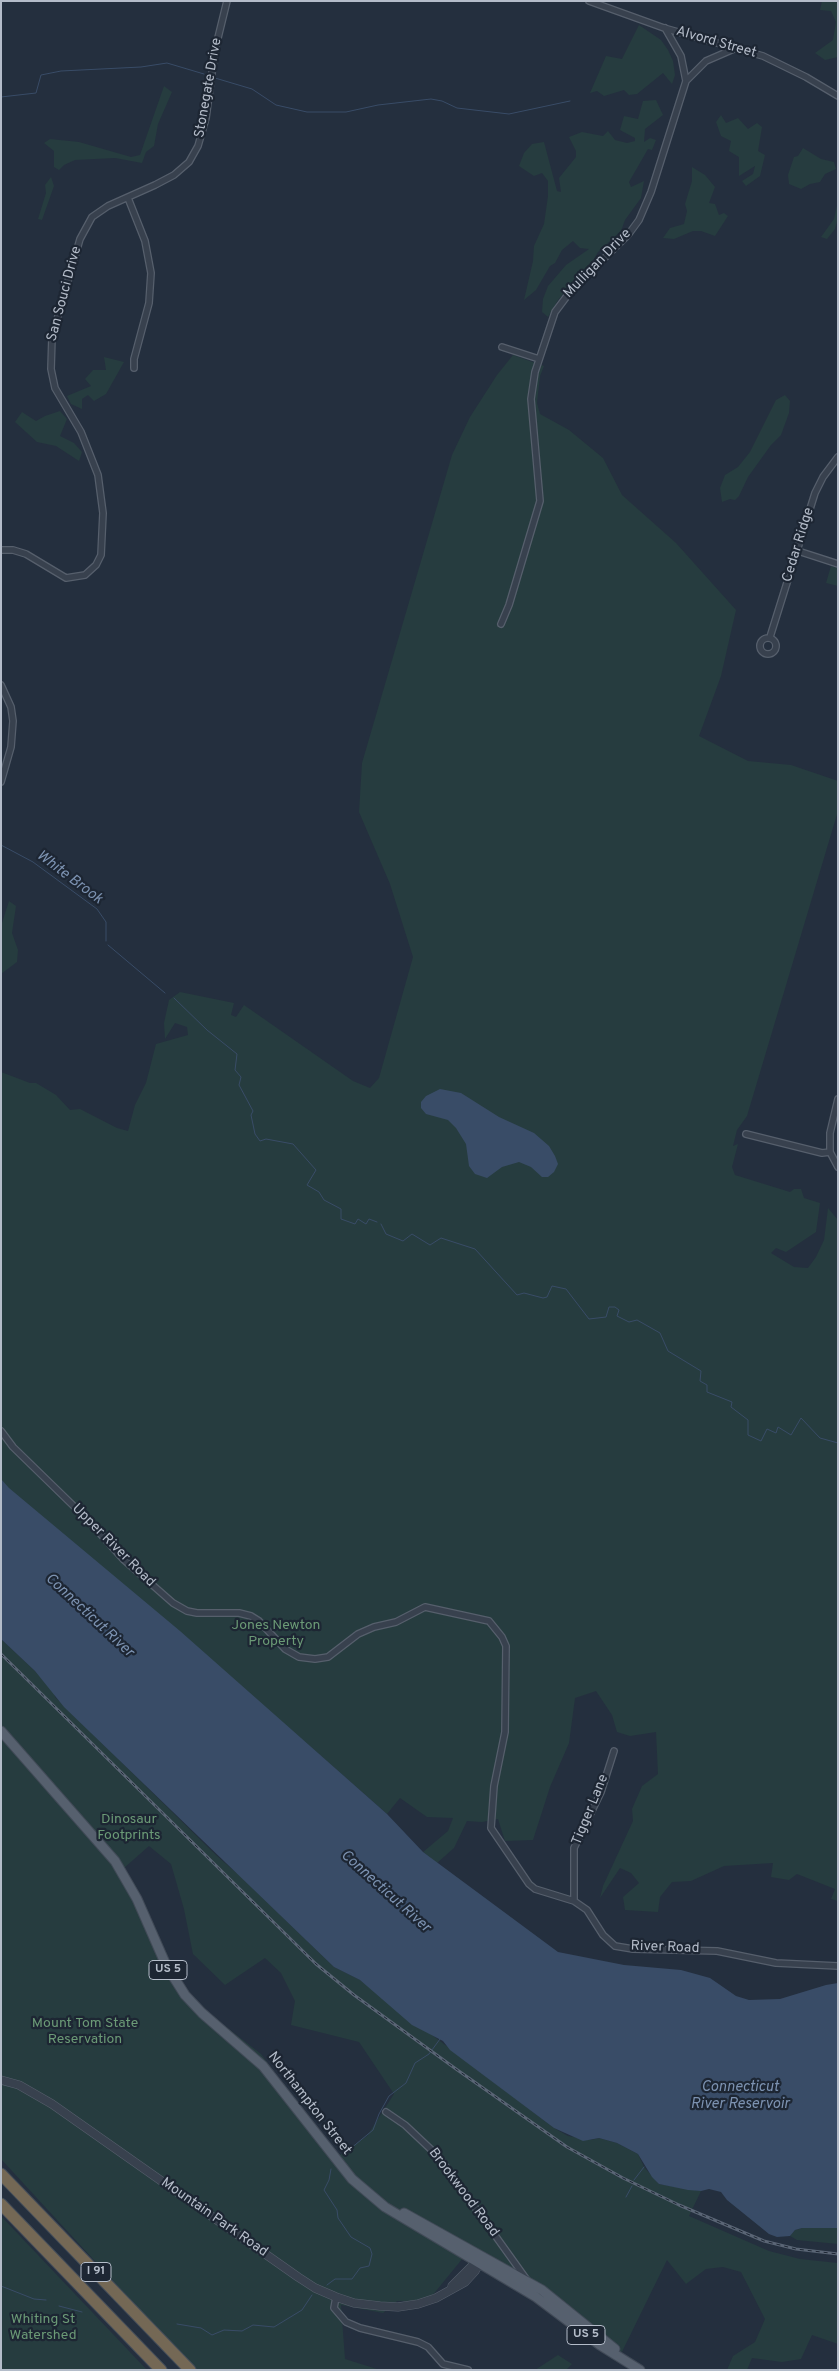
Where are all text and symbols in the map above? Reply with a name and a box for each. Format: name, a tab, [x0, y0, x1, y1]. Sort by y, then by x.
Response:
street label: Alvord Street	[674, 24, 758, 62]
street label: Stonegate Drive	[192, 37, 226, 139]
street label: Mulligan Drive	[561, 226, 635, 302]
street label: San Souci Drive	[44, 245, 86, 343]
street label: Cedar Ridge	[780, 506, 818, 584]
water label: White Brook	[32, 847, 106, 909]
street label: Upper River Road	[68, 1501, 158, 1591]
water label: Connecticut River	[41, 1570, 137, 1662]
park label: Jones Newton Property	[232, 1618, 320, 1650]
street label: Tigger Lane	[569, 1772, 613, 1848]
park label: Dinosaur Footprints	[97, 1812, 161, 1844]
water label: Connecticut River	[336, 1847, 434, 1937]
street label: River Road	[630, 1938, 700, 1958]
road number: US 5	[149, 1960, 187, 1980]
park label: Mount Tom State Reservation	[32, 2016, 138, 2048]
street label: Northampton Street	[264, 2049, 354, 2159]
water label: Connecticut River Reservoir	[690, 2079, 790, 2114]
street label: Brookwood Road	[424, 2145, 502, 2241]
street label: Mountain Park Road	[157, 2175, 271, 2261]
road number: I 91	[81, 2262, 111, 2282]
park label: Whiting St Watershed	[9, 2312, 77, 2344]
road number: US 5	[567, 2326, 605, 2344]

